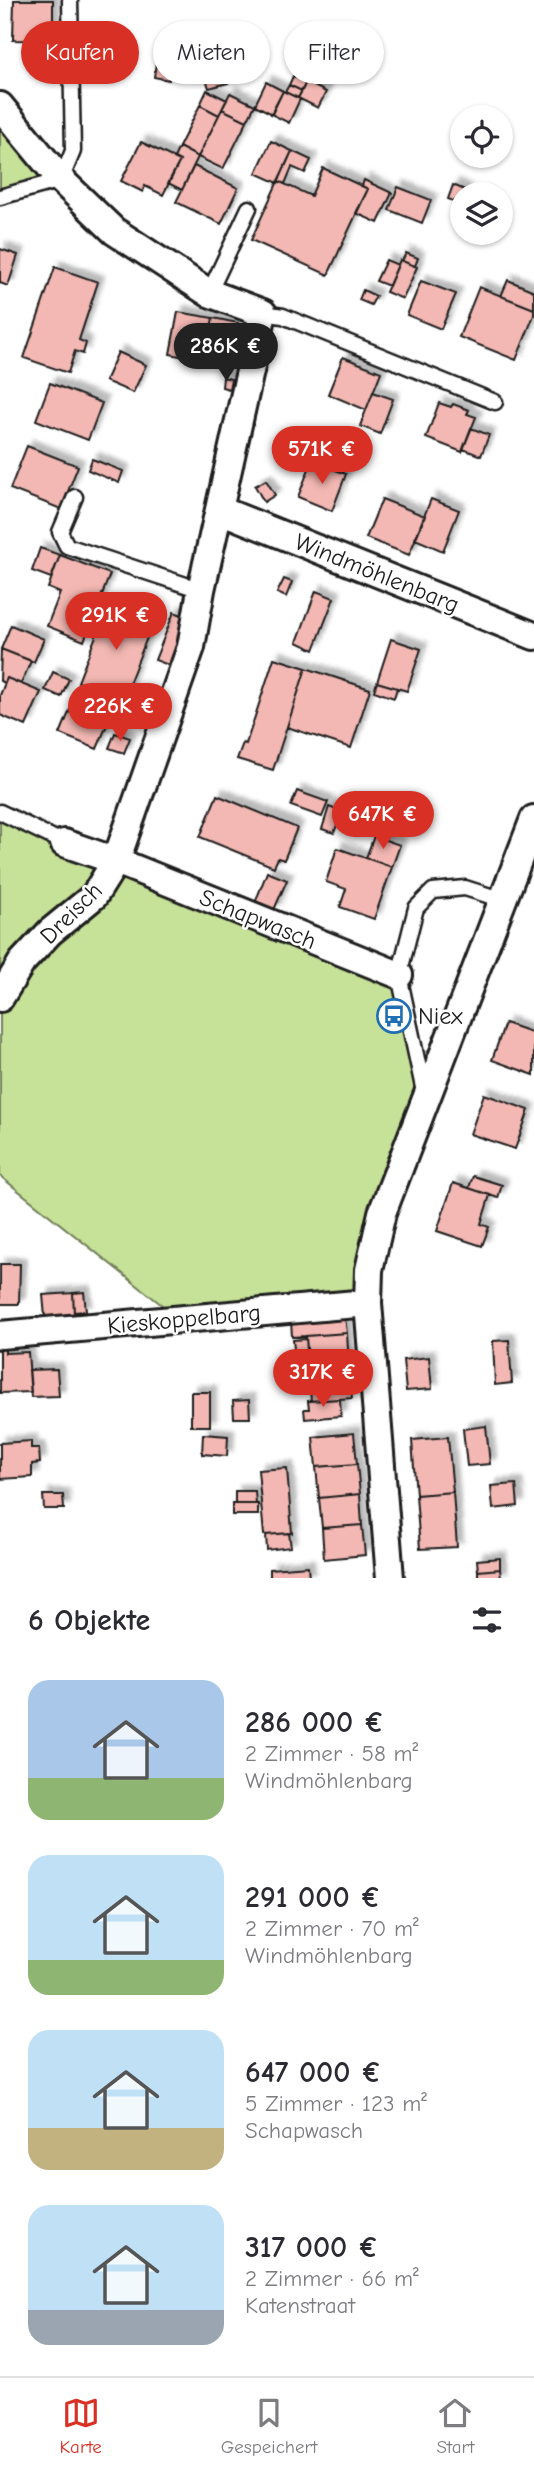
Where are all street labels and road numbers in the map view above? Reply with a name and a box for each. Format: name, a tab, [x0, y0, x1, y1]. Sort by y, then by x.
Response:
street label: Windmöhlenbarg	[291, 527, 463, 619]
street label: Dreisch	[34, 876, 108, 950]
street label: Schapwasch	[196, 883, 320, 955]
street label: Kieskoppelbarg	[106, 1298, 262, 1340]

